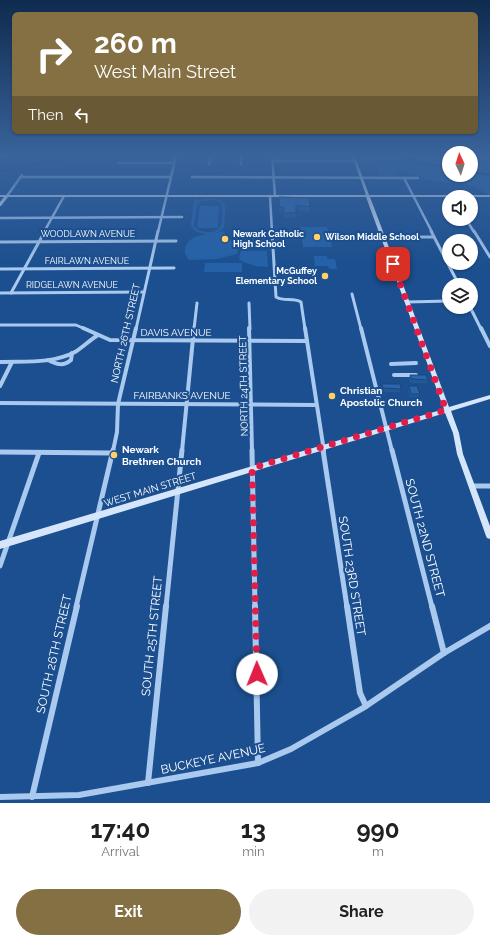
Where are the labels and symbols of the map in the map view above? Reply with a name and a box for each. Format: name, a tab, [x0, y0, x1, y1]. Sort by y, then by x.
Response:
north arrow	[442, 146, 478, 182]
street label: WOODLAWN AVENUE	[41, 229, 136, 239]
place label: Newark Catholic High School	[233, 229, 304, 249]
marker: Wilson Middle School	[312, 232, 322, 242]
place label: Wilson Middle School	[325, 232, 419, 242]
marker: Newark Catholic High School	[220, 234, 230, 244]
pin	[376, 247, 410, 281]
street label: FAIRLAWN AVENUE	[45, 256, 130, 266]
place label: McGuffey Elementary School	[235, 266, 317, 286]
marker: McGuffey Elementary School	[320, 271, 330, 281]
street label: RIDGELAWN AVENUE	[26, 280, 119, 290]
street label: NORTH 26TH STREET	[109, 282, 142, 384]
street label: DAVIS AVENUE	[140, 327, 212, 338]
street label: NORTH 24TH STREET	[237, 335, 250, 437]
place label: Christian Apostolic Church	[340, 385, 422, 408]
street label: FAIRBANKS AVENUE	[133, 390, 231, 401]
marker: Christian Apostolic Church	[327, 391, 337, 401]
place label: Newark Brethren Church	[122, 444, 201, 467]
marker: Newark Brethren Church	[109, 450, 119, 460]
street label: WEST MAIN STREET	[103, 470, 198, 509]
street label: SOUTH 22ND STREET	[402, 477, 448, 600]
street label: SOUTH 23RD STREET	[336, 515, 368, 638]
street label: SOUTH 25TH STREET	[139, 575, 165, 697]
street label: SOUTH 26TH STREET	[33, 593, 75, 715]
position arrow	[236, 653, 278, 695]
street label: BUCKEYE AVENUE	[159, 741, 267, 777]

